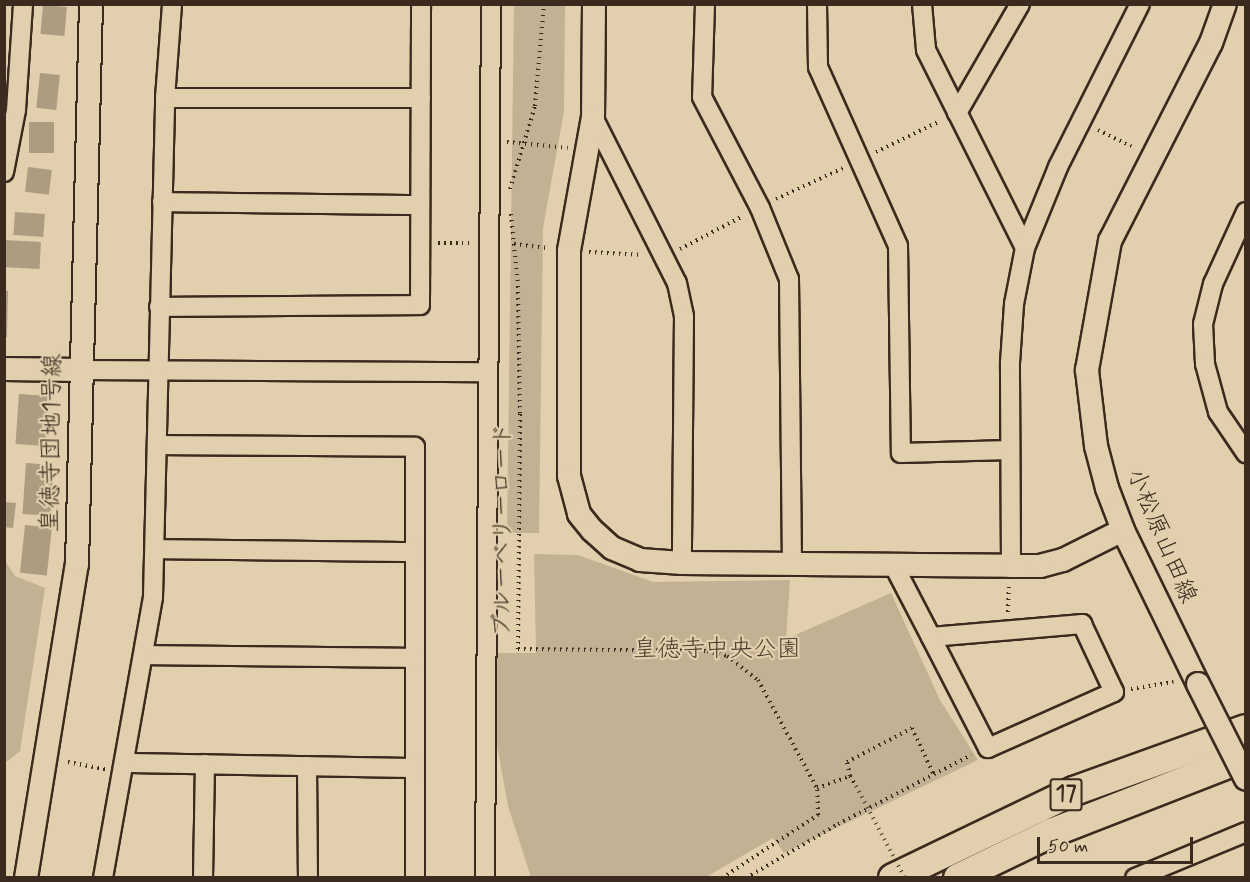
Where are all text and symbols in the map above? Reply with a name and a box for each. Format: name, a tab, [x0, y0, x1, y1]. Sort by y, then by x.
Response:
street label: 皇徳寺団地1号線	[36, 353, 68, 533]
street label: ブルーベリーロード	[489, 422, 517, 638]
street label: 小松原山田線	[1120, 464, 1202, 608]
park label: 皇徳寺中央公園	[633, 636, 801, 664]
road number: 17	[1050, 776, 1082, 814]
scale bar	[1040, 825, 1196, 863]
text: 50 m	[1048, 835, 1088, 859]

